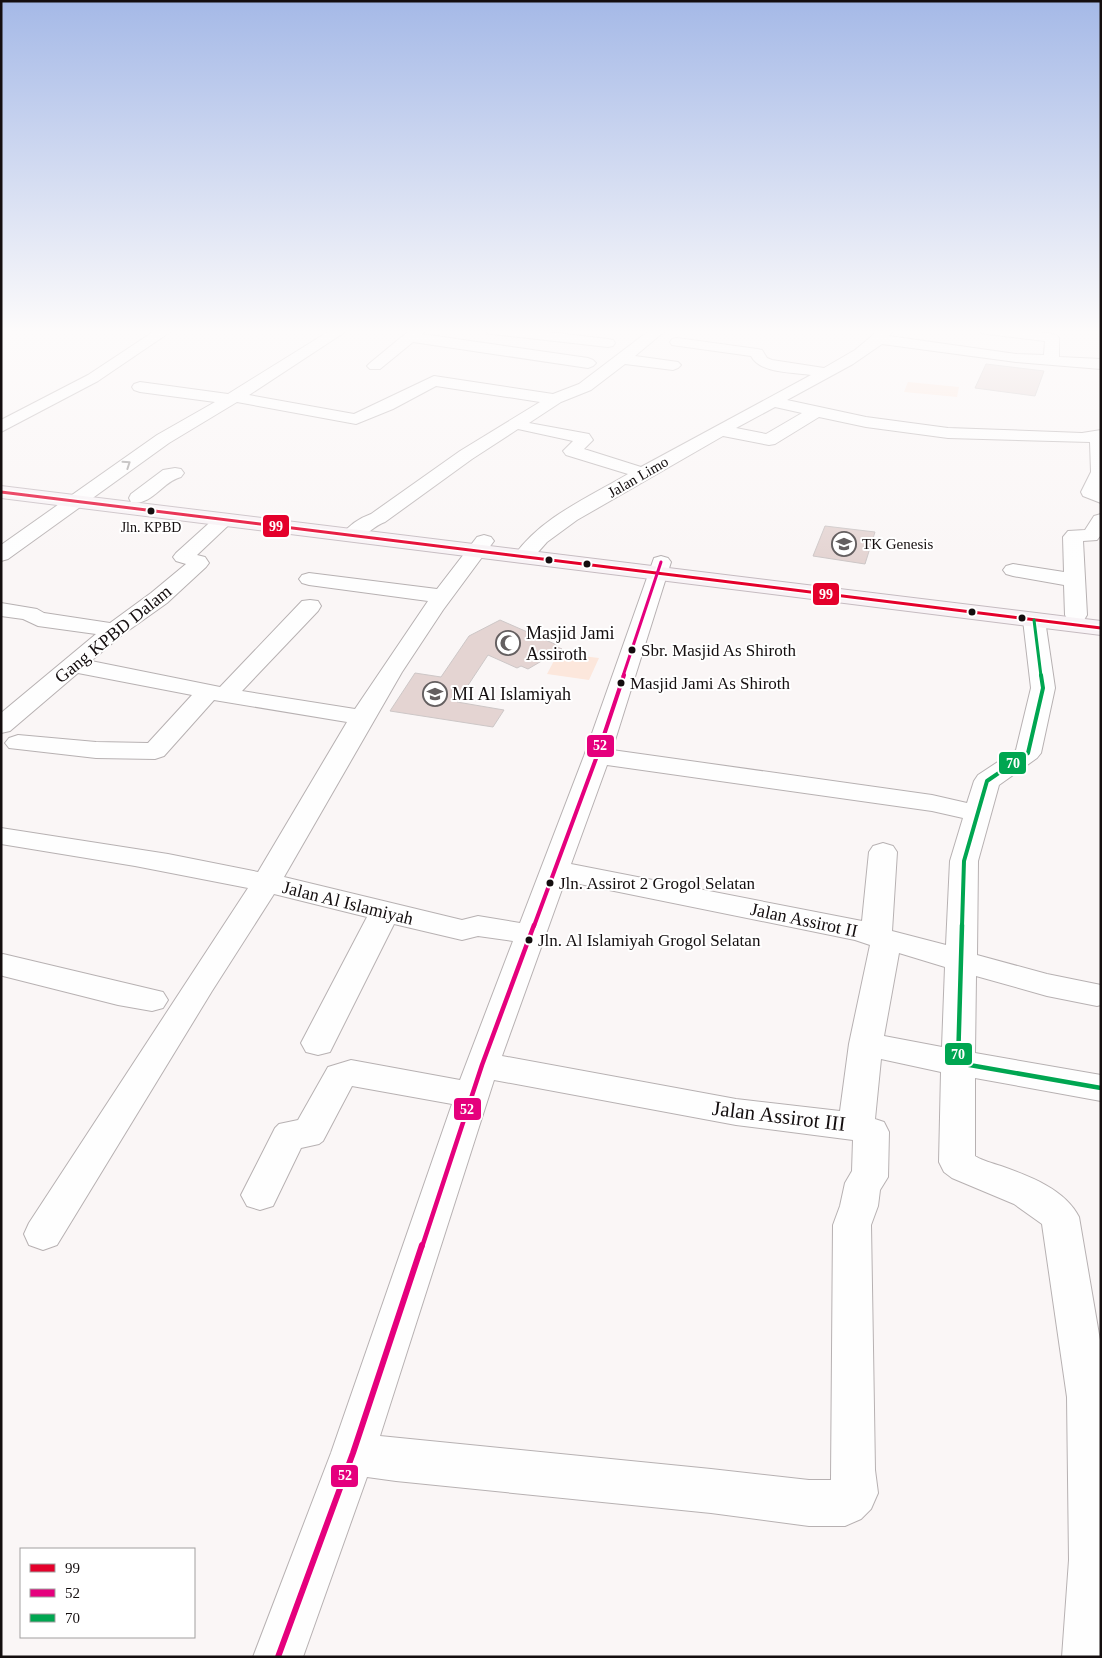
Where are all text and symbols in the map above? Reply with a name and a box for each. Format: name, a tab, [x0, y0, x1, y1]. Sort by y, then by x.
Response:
street label: Jalan Limo	[605, 453, 671, 501]
one-way arrow	[121, 461, 130, 470]
marker: Jln. KPBD	[146, 506, 156, 516]
line badge: 99	[262, 514, 290, 538]
text: 99	[269, 519, 283, 534]
place label: Jln. KPBD	[121, 520, 181, 535]
school or university icon: TK Genesis	[831, 531, 857, 557]
place label: TK Genesis	[862, 536, 933, 552]
unlabelled marker	[544, 555, 554, 565]
unlabelled marker	[582, 559, 592, 569]
street label: Gang KPBD Dalam	[51, 581, 175, 687]
line badge: 99	[812, 582, 840, 606]
text: 99	[819, 587, 833, 602]
unlabelled marker	[967, 607, 977, 617]
unlabelled marker	[1017, 613, 1027, 623]
place label: Masjid Jami Assiroth	[526, 623, 615, 664]
mosque icon: Masjid Jami Assiroth	[495, 630, 521, 656]
place label: Sbr. Masjid As Shiroth	[641, 641, 796, 660]
marker: Sbr. Masjid As Shiroth	[627, 645, 637, 655]
place label: Masjid Jami As Shiroth	[630, 674, 791, 693]
marker: Masjid Jami As Shiroth	[616, 678, 626, 688]
school or university icon: MI Al Islamiyah	[422, 681, 448, 707]
place label: MI Al Islamiyah	[452, 684, 571, 704]
line badge: 52	[586, 734, 615, 758]
text: 52	[593, 738, 607, 753]
line badge: 70	[998, 751, 1027, 775]
text: 70	[1006, 756, 1020, 771]
place label: Jln. Assirot 2 Grogol Selatan	[559, 874, 755, 893]
street label: Jalan Al Islamiyah	[281, 877, 415, 929]
marker: Jln. Assirot 2 Grogol Selatan	[545, 878, 555, 888]
street label: Jalan Assirot II	[749, 899, 859, 941]
place label: Jln. Al Islamiyah Grogol Selatan	[538, 931, 761, 950]
marker: Jln. Al Islamiyah Grogol Selatan	[524, 935, 534, 945]
line badge: 70	[944, 1042, 973, 1066]
text: 70	[951, 1047, 965, 1062]
street label: Jalan Assirot III	[711, 1096, 847, 1136]
line badge: 52	[453, 1097, 482, 1121]
text: 52	[460, 1102, 474, 1117]
line badge: 52	[330, 1464, 359, 1488]
text: 52	[338, 1468, 352, 1483]
legend	[20, 1548, 195, 1638]
text: 99	[65, 1560, 80, 1576]
text: 52	[65, 1585, 80, 1601]
text: 70	[65, 1610, 80, 1626]

